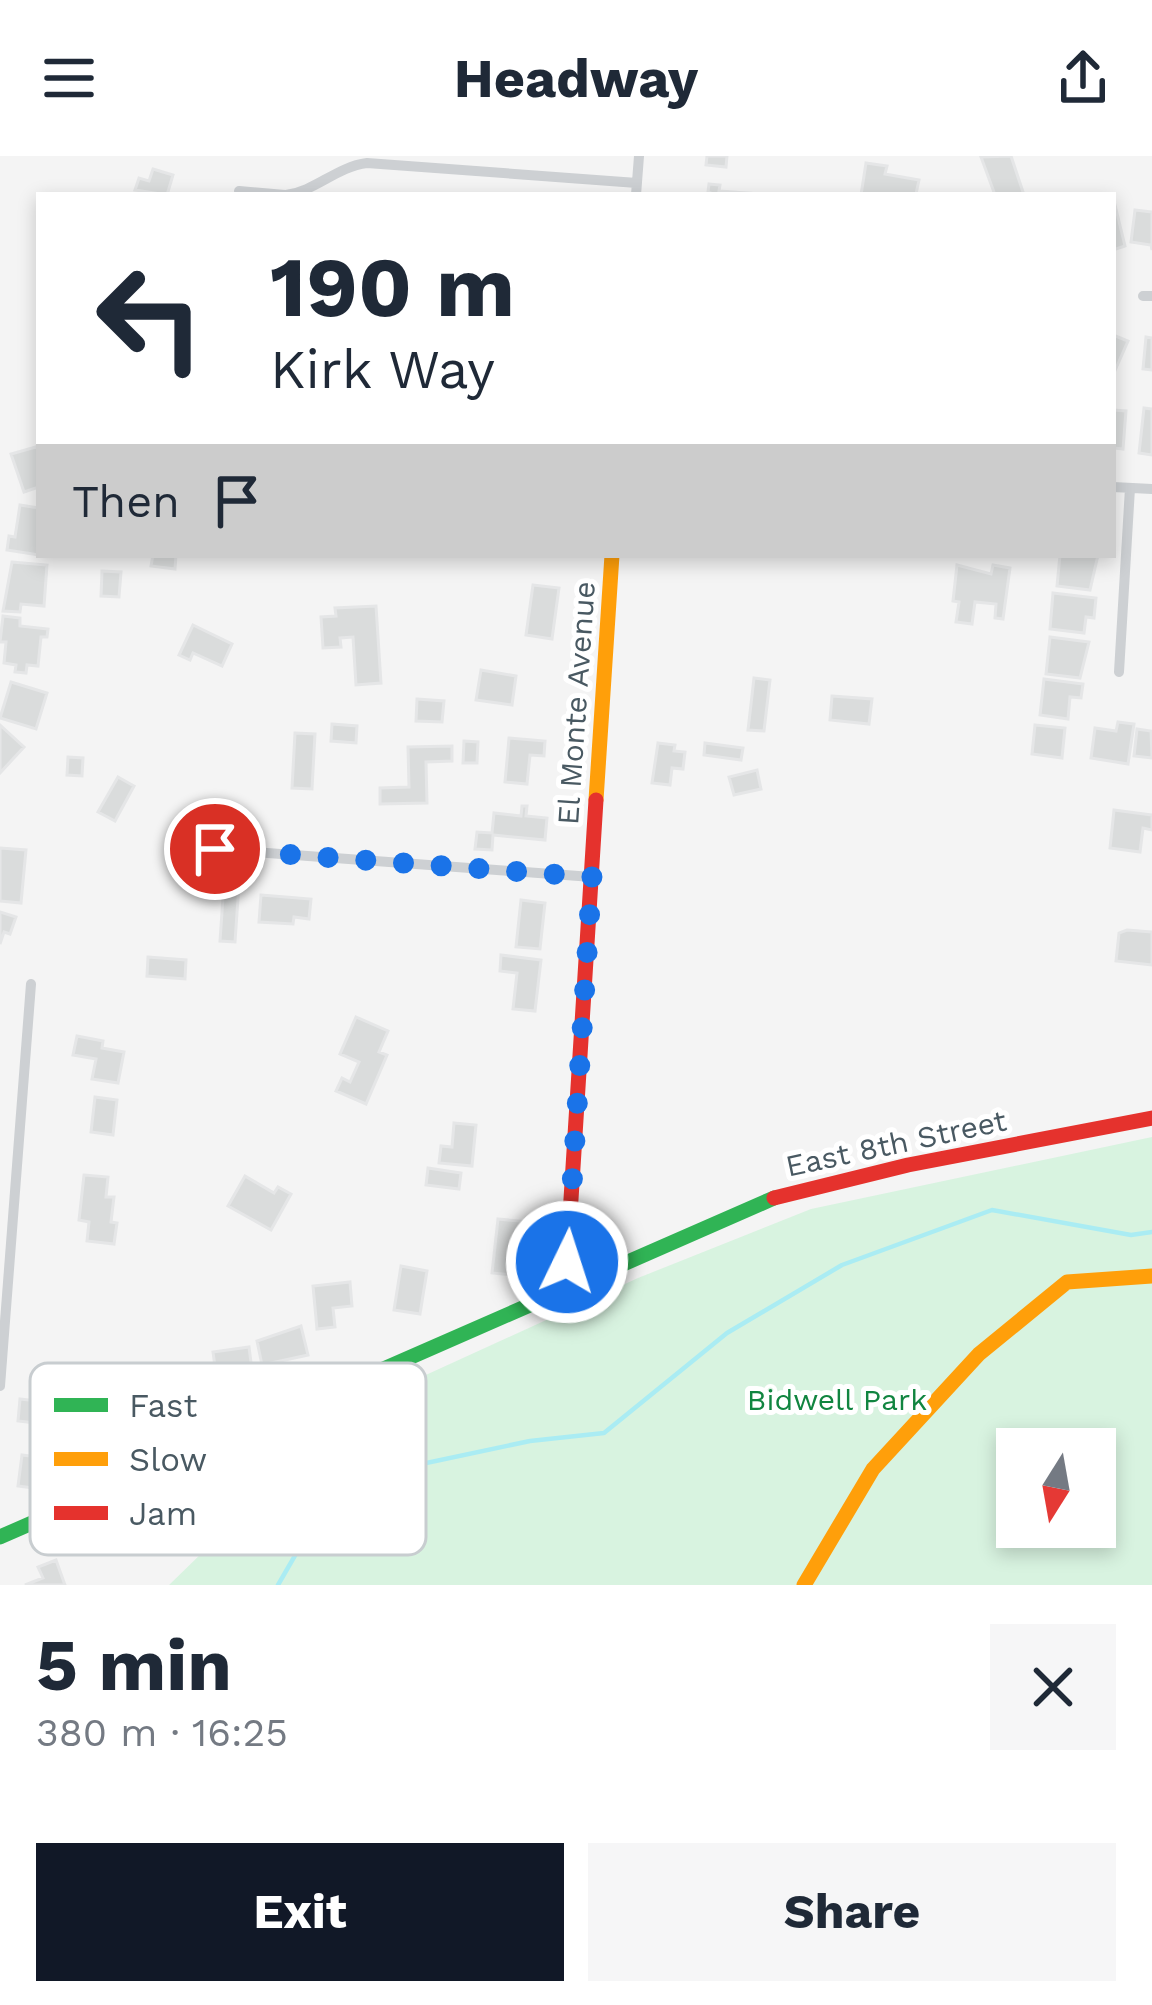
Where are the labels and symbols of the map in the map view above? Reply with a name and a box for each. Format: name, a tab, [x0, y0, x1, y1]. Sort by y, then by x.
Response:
street label: El Monte Avenue	[550, 580, 602, 826]
pin	[164, 798, 266, 900]
street label: East 8th Street	[782, 1102, 1010, 1183]
position arrow	[504, 1199, 630, 1325]
legend	[30, 1363, 426, 1555]
park label: Bidwell Park	[747, 1382, 927, 1417]
text: Fast	[129, 1386, 198, 1425]
north arrow	[996, 1428, 1116, 1548]
text: Slow	[129, 1440, 207, 1479]
text: Jam	[129, 1494, 197, 1533]

